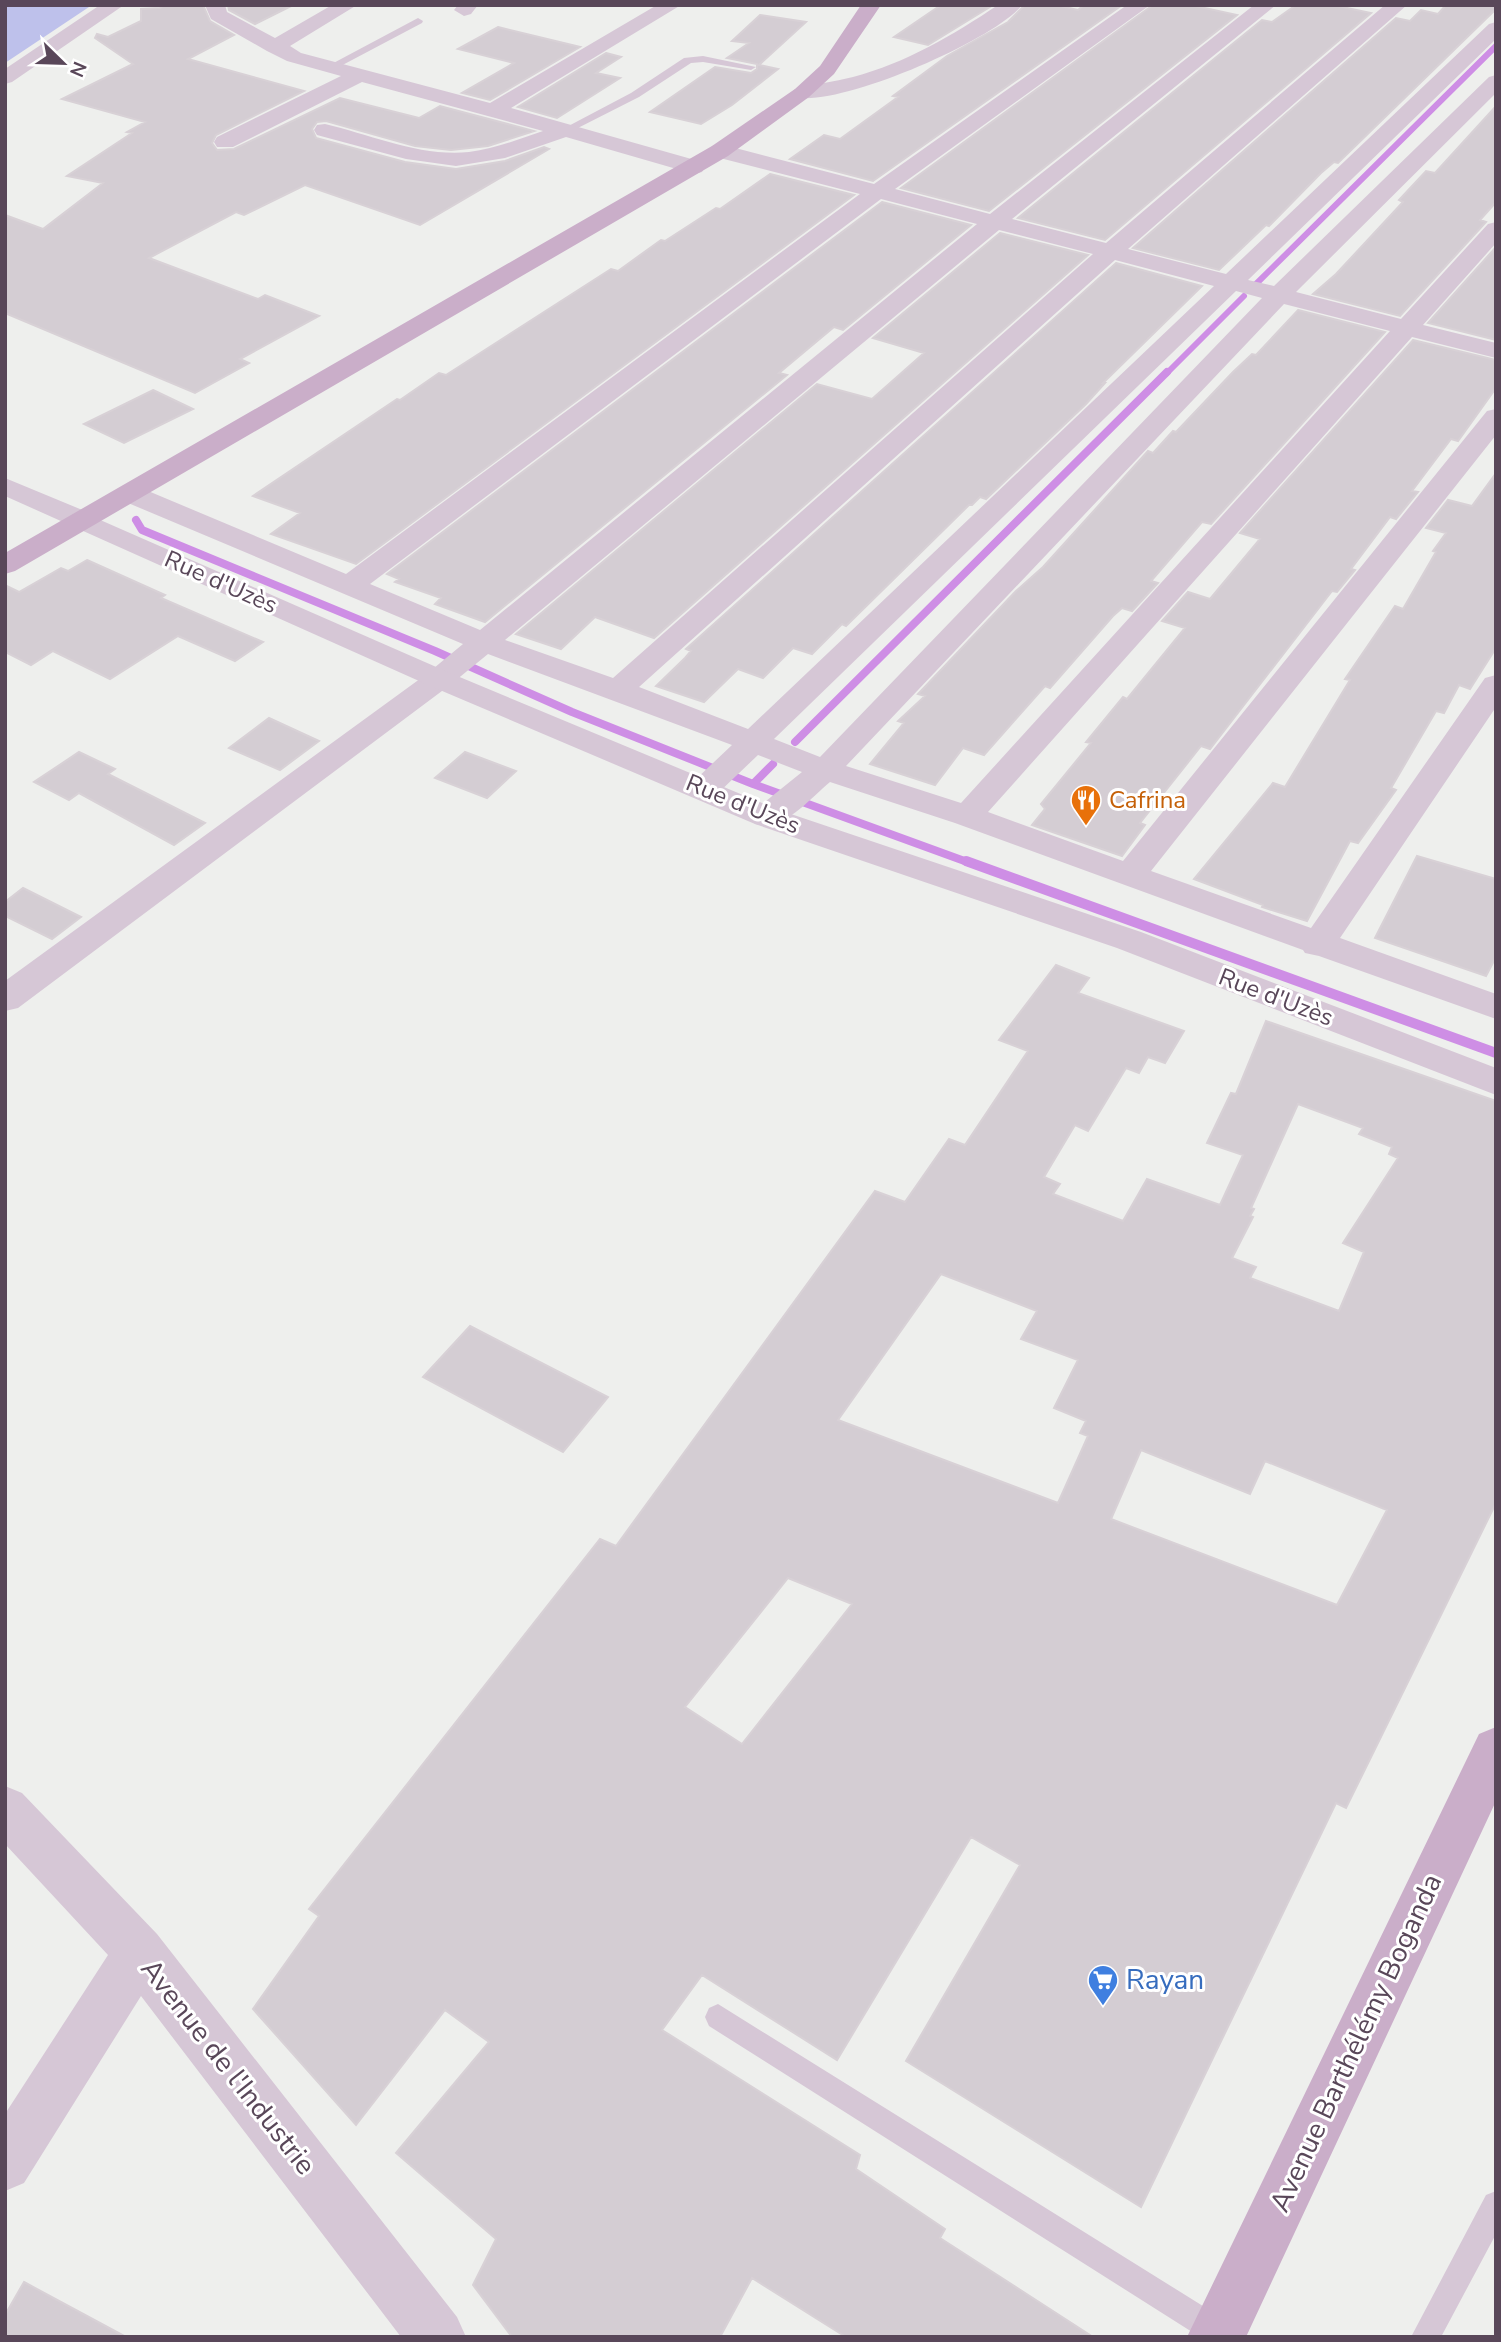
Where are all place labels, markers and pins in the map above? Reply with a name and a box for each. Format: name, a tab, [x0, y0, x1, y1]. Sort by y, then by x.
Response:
restaurant icon: Cafrina	[1069, 783, 1103, 827]
place label: Cafrina	[1109, 784, 1186, 816]
place label: Rayan	[1126, 1961, 1204, 1999]
supermarket icon: Rayan	[1086, 1963, 1120, 2007]

